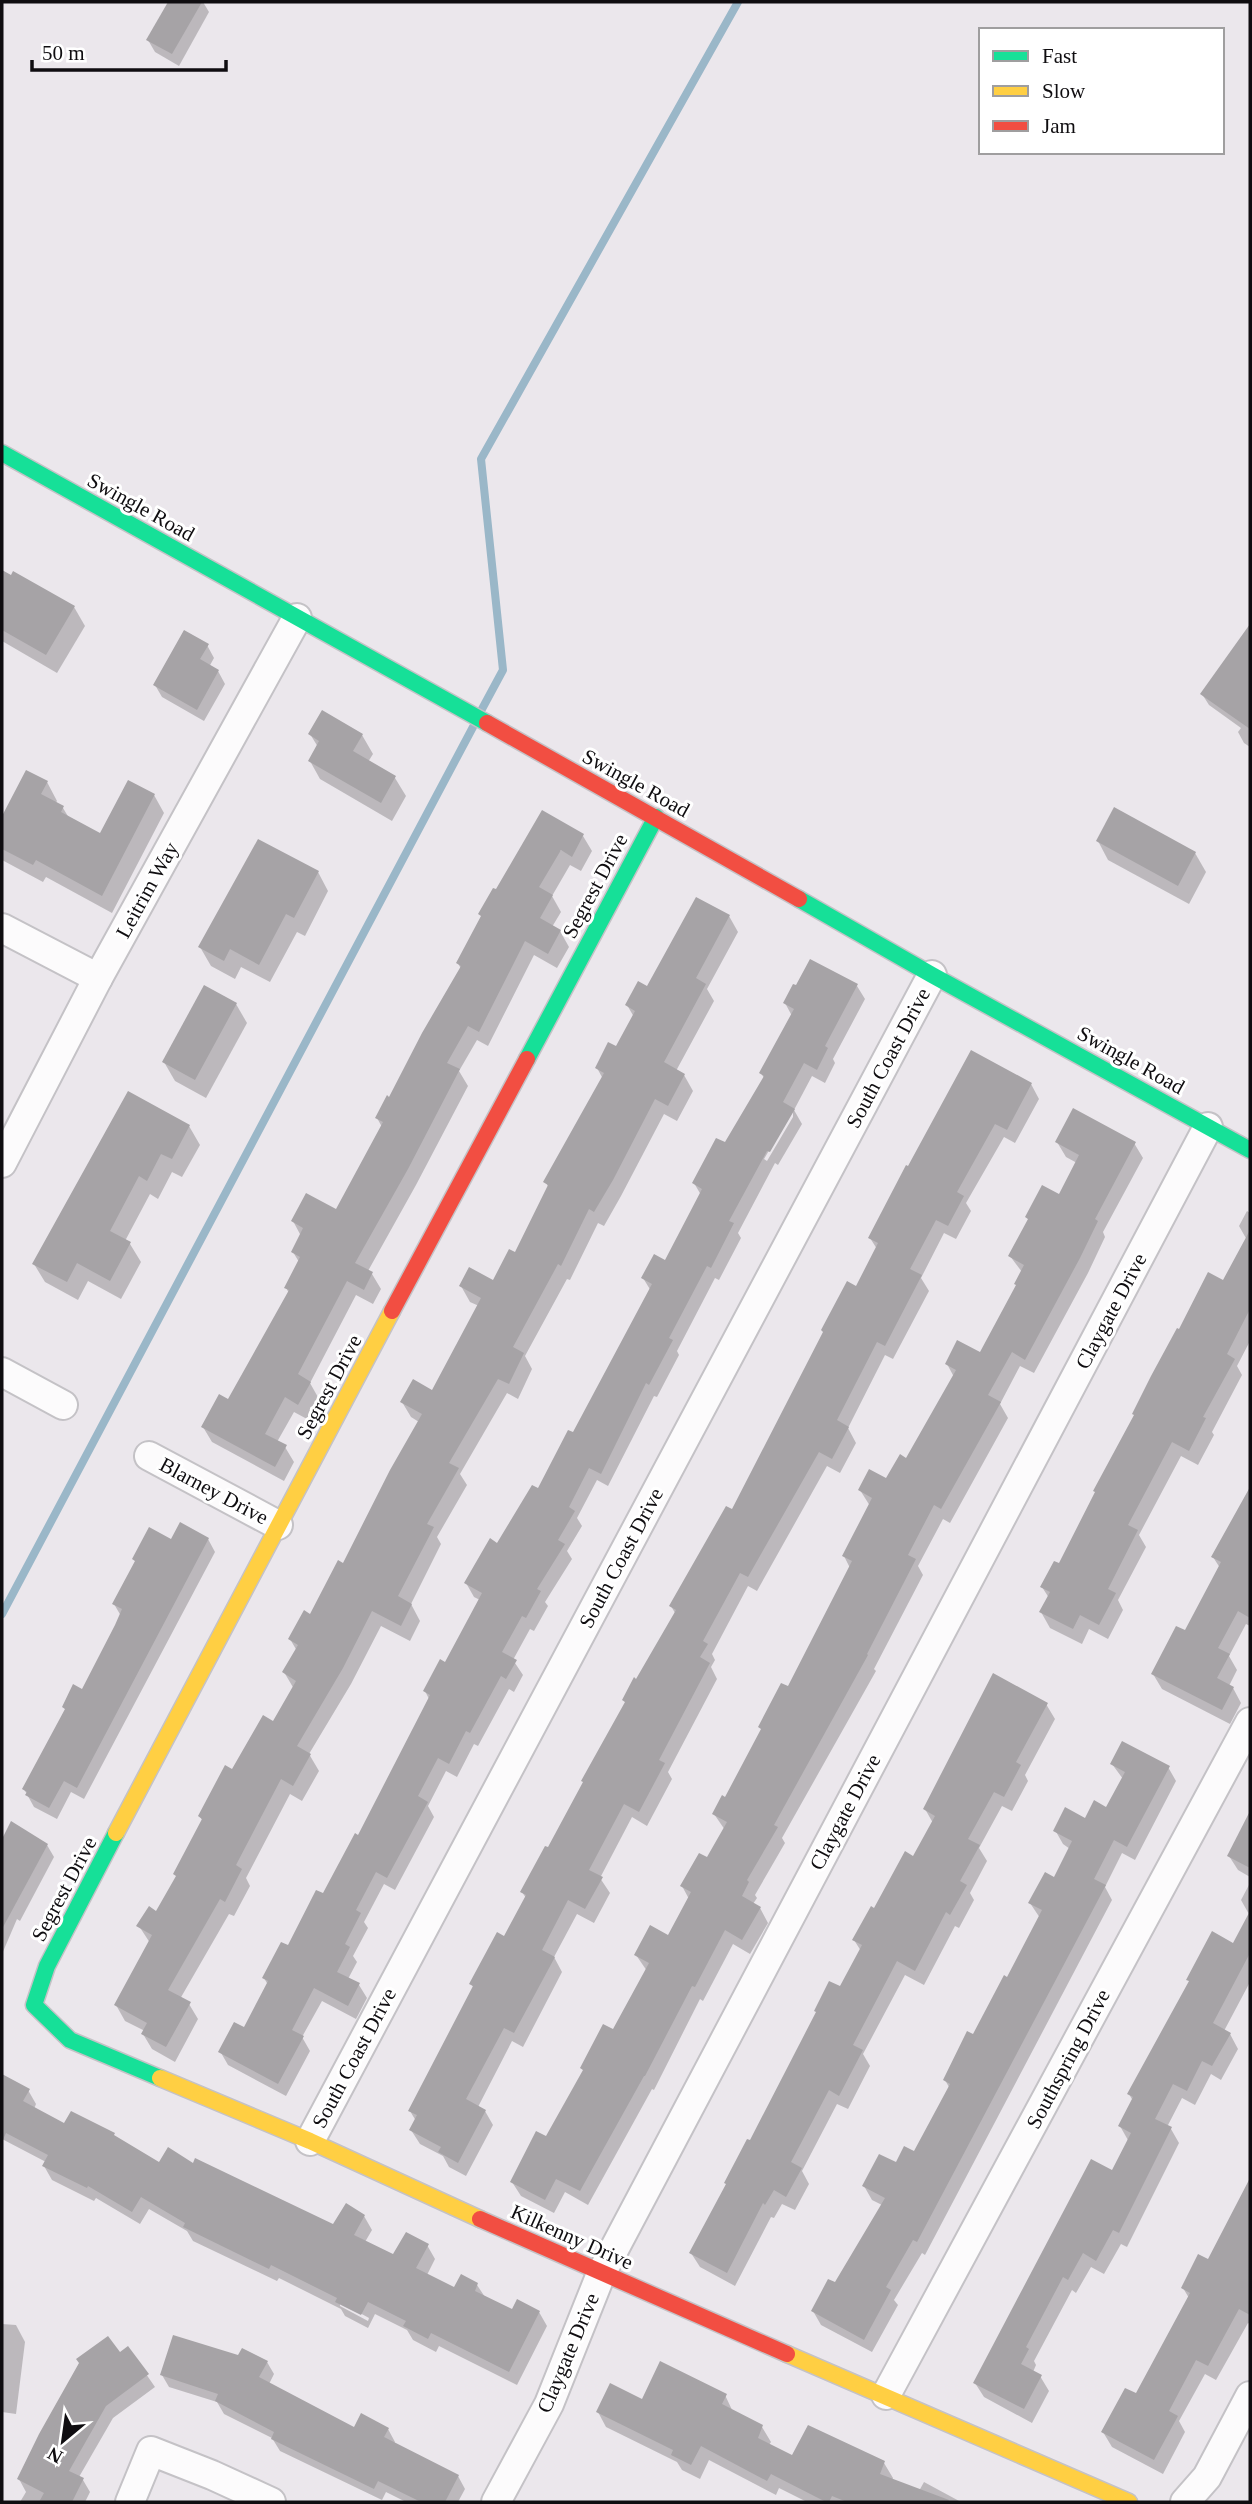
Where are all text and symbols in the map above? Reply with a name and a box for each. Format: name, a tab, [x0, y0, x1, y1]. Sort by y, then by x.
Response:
scale bar	[32, 28, 226, 72]
legend	[979, 28, 1224, 154]
text: 50 m	[42, 41, 85, 65]
text: Fast	[1042, 44, 1077, 68]
text: Slow	[1042, 79, 1086, 103]
text: Jam	[1042, 114, 1076, 138]
street label: Swingle Road	[83, 468, 199, 546]
street label: Swingle Road	[578, 744, 694, 822]
street label: Segrest Drive	[557, 830, 633, 942]
street label: Leitrim Way	[111, 837, 183, 942]
street label: South Coast Drive	[841, 984, 935, 1132]
street label: Swingle Road	[1073, 1021, 1189, 1099]
street label: Claygate Drive	[1070, 1249, 1152, 1373]
street label: Segrest Drive	[291, 1331, 367, 1443]
street label: Blarney Drive	[156, 1452, 272, 1530]
street label: South Coast Drive	[574, 1484, 668, 1632]
street label: Claygate Drive	[804, 1750, 886, 1874]
street label: Segrest Drive	[26, 1833, 102, 1945]
street label: South Coast Drive	[307, 1984, 401, 2132]
street label: Southspring Drive	[1021, 1985, 1115, 2133]
street label: Kilkenny Drive	[507, 2199, 637, 2275]
street label: Claygate Drive	[532, 2290, 604, 2416]
north arrow	[28, 2406, 98, 2476]
text: N	[44, 2443, 66, 2468]

